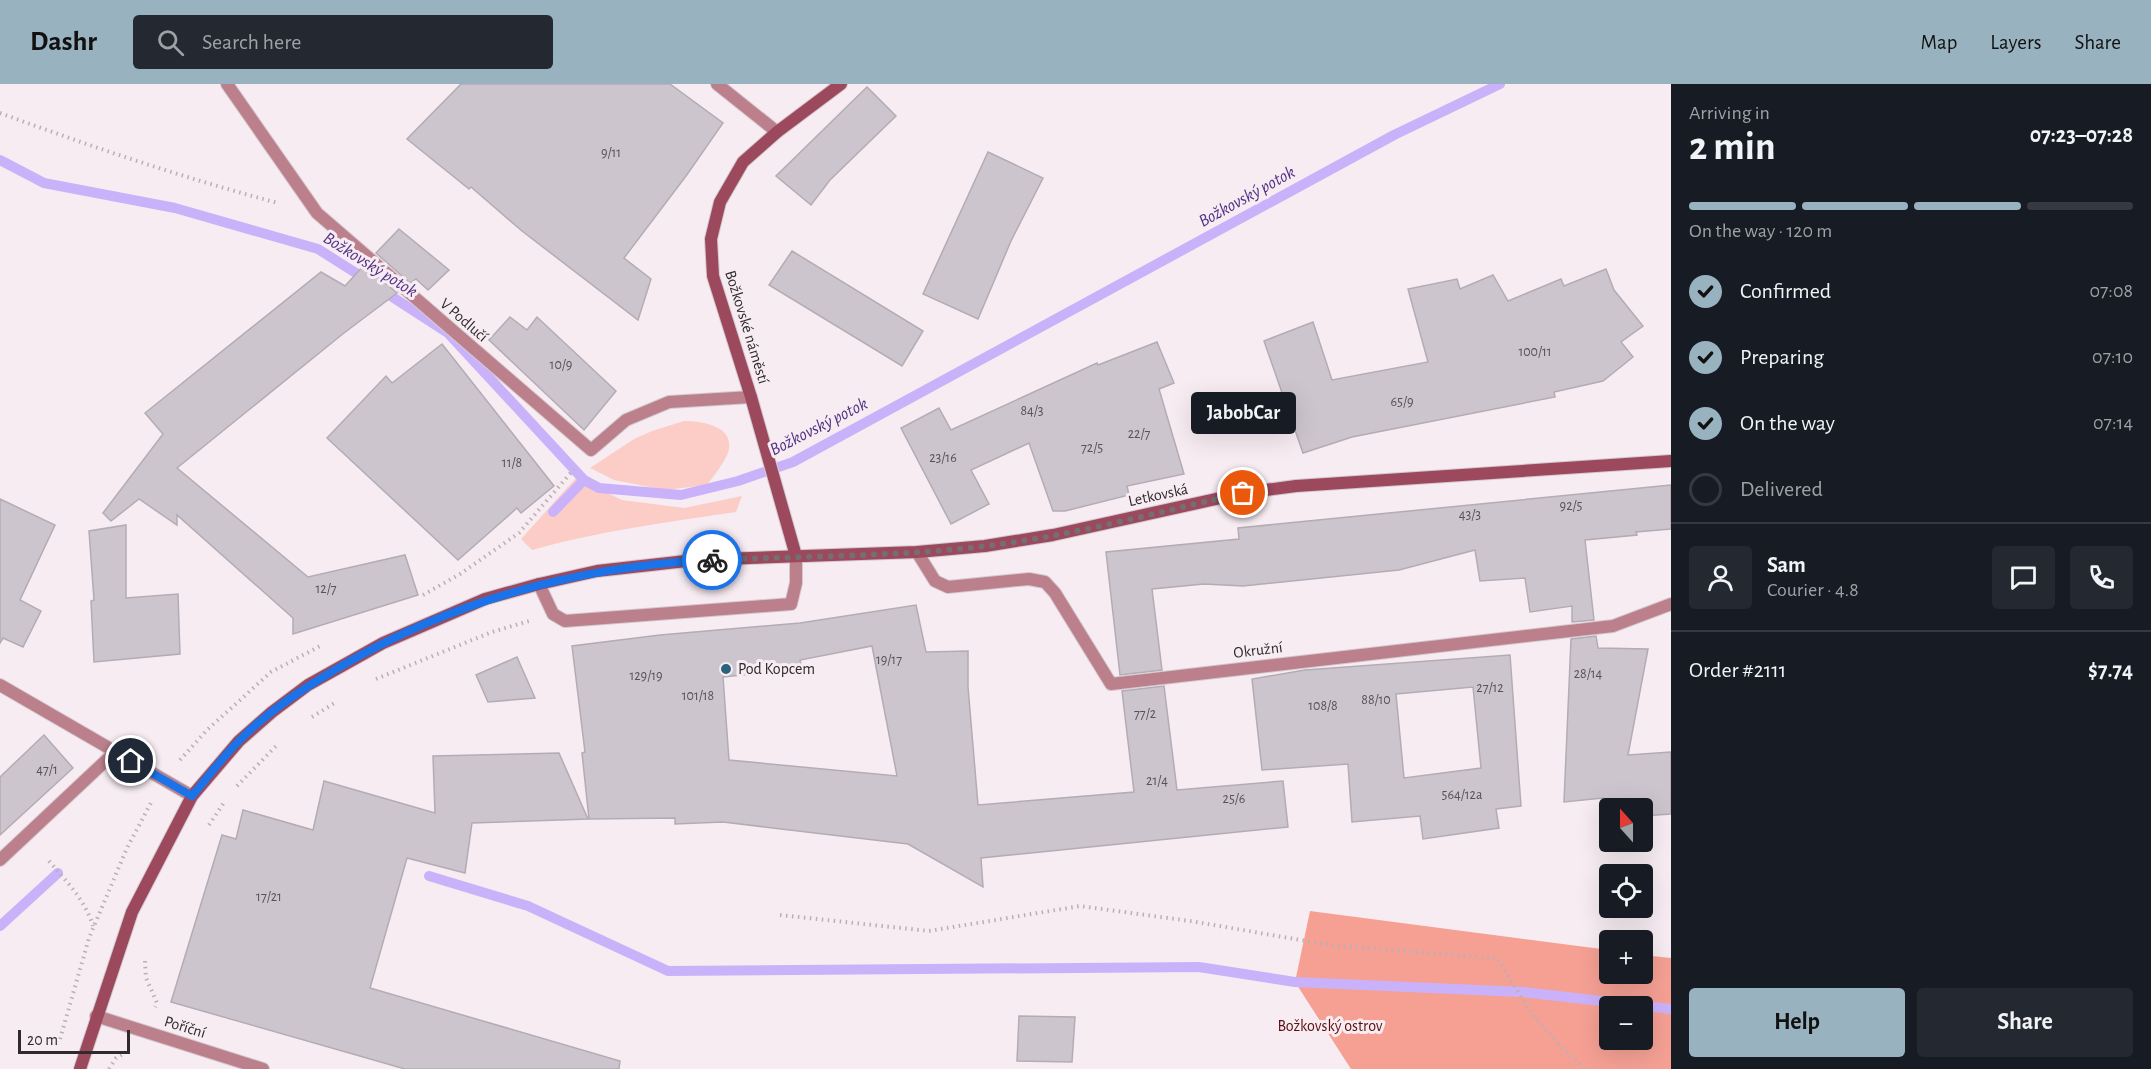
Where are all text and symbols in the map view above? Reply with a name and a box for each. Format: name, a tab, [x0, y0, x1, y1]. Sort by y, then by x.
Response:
search box	[133, 15, 553, 69]
icon: search	[154, 26, 187, 59]
text: Dashr	[30, 28, 97, 56]
text: Search here	[202, 31, 301, 53]
text: Map	[1921, 32, 1957, 53]
text: Layers	[1990, 32, 2041, 53]
text: Share	[2074, 32, 2121, 53]
text: Arriving in	[1689, 103, 1770, 123]
text: 07:23–07:28	[2030, 124, 2133, 146]
text: 2 min	[1689, 128, 1776, 167]
house number: 9/11	[601, 146, 621, 160]
water label: Božkovský potok	[1196, 163, 1298, 231]
text: On the way · 120 m	[1689, 221, 1832, 241]
water label: Božkovský potok	[320, 229, 420, 301]
street label: Božkovské náměstí	[722, 268, 772, 386]
icon: check	[1689, 275, 1722, 308]
text: Confirmed	[1740, 280, 1831, 302]
text: 07:08	[2089, 281, 2133, 301]
street label: V Podlučí	[437, 295, 491, 345]
icon: check	[1689, 341, 1722, 374]
house number: 100/11	[1518, 345, 1552, 359]
text: Preparing	[1740, 346, 1824, 368]
text: 07:10	[2092, 347, 2133, 367]
house number: 10/9	[550, 358, 572, 372]
callout: JabobCar	[1190, 391, 1296, 433]
water label: Božkovský potok	[767, 395, 871, 459]
house number: 65/9	[1390, 395, 1414, 409]
text: JabobCar	[1207, 403, 1280, 423]
house number: 84/3	[1020, 404, 1044, 418]
icon: check	[1689, 407, 1722, 440]
text: On the way	[1740, 412, 1835, 434]
text: 07:14	[2093, 413, 2133, 433]
house number: 22/7	[1128, 427, 1150, 441]
house number: 72/5	[1081, 441, 1103, 455]
house number: 23/16	[929, 451, 957, 465]
house number: 11/8	[502, 456, 522, 470]
pin	[1217, 467, 1268, 518]
icon: bag	[1226, 476, 1259, 509]
text: Delivered	[1740, 478, 1823, 500]
street label: Letkovská	[1127, 481, 1189, 509]
house number: 92/5	[1560, 499, 1583, 513]
house number: 43/3	[1459, 508, 1481, 522]
courier	[682, 530, 742, 590]
icon: bike	[696, 544, 729, 577]
button: person	[1689, 546, 1752, 609]
button: chat	[1992, 546, 2055, 609]
button: phone	[2070, 546, 2133, 609]
text: Sam	[1767, 554, 1806, 576]
text: Courier · 4.8	[1767, 580, 1859, 600]
house number: 12/7	[315, 582, 337, 596]
street label: Okružní	[1232, 639, 1284, 661]
house number: 19/17	[876, 653, 902, 667]
text: Order #2111	[1689, 659, 1786, 681]
text: $7.74	[2088, 659, 2133, 681]
place label: Pod Kopcem	[738, 661, 815, 677]
marker: Pod Kopcem	[719, 662, 733, 676]
house number: 28/14	[1574, 667, 1603, 681]
house number: 129/19	[629, 669, 663, 683]
house number: 27/12	[1476, 681, 1504, 695]
house number: 101/18	[682, 689, 714, 703]
house number: 88/10	[1361, 693, 1391, 707]
house number: 108/8	[1308, 699, 1338, 713]
house number: 77/2	[1134, 707, 1156, 721]
pin	[105, 735, 156, 786]
icon: home	[114, 744, 147, 777]
house number: 47/1	[36, 763, 58, 777]
house number: 21/4	[1146, 774, 1168, 788]
house number: 564/12a	[1442, 788, 1483, 802]
house number: 25/6	[1223, 792, 1245, 806]
north arrow	[1599, 798, 1653, 852]
map controls	[1599, 798, 1653, 1050]
button: locate	[1599, 864, 1653, 918]
house number: 17/21	[256, 890, 282, 904]
button: +	[1599, 930, 1653, 984]
button: Help	[1689, 988, 1905, 1057]
button: Share	[1917, 988, 2133, 1057]
button: −	[1599, 996, 1653, 1050]
street label: Poříční	[162, 1013, 208, 1041]
park label: Božkovský ostrov	[1277, 1018, 1383, 1035]
scale bar	[18, 1027, 130, 1054]
text: 20 m	[27, 1032, 58, 1048]

